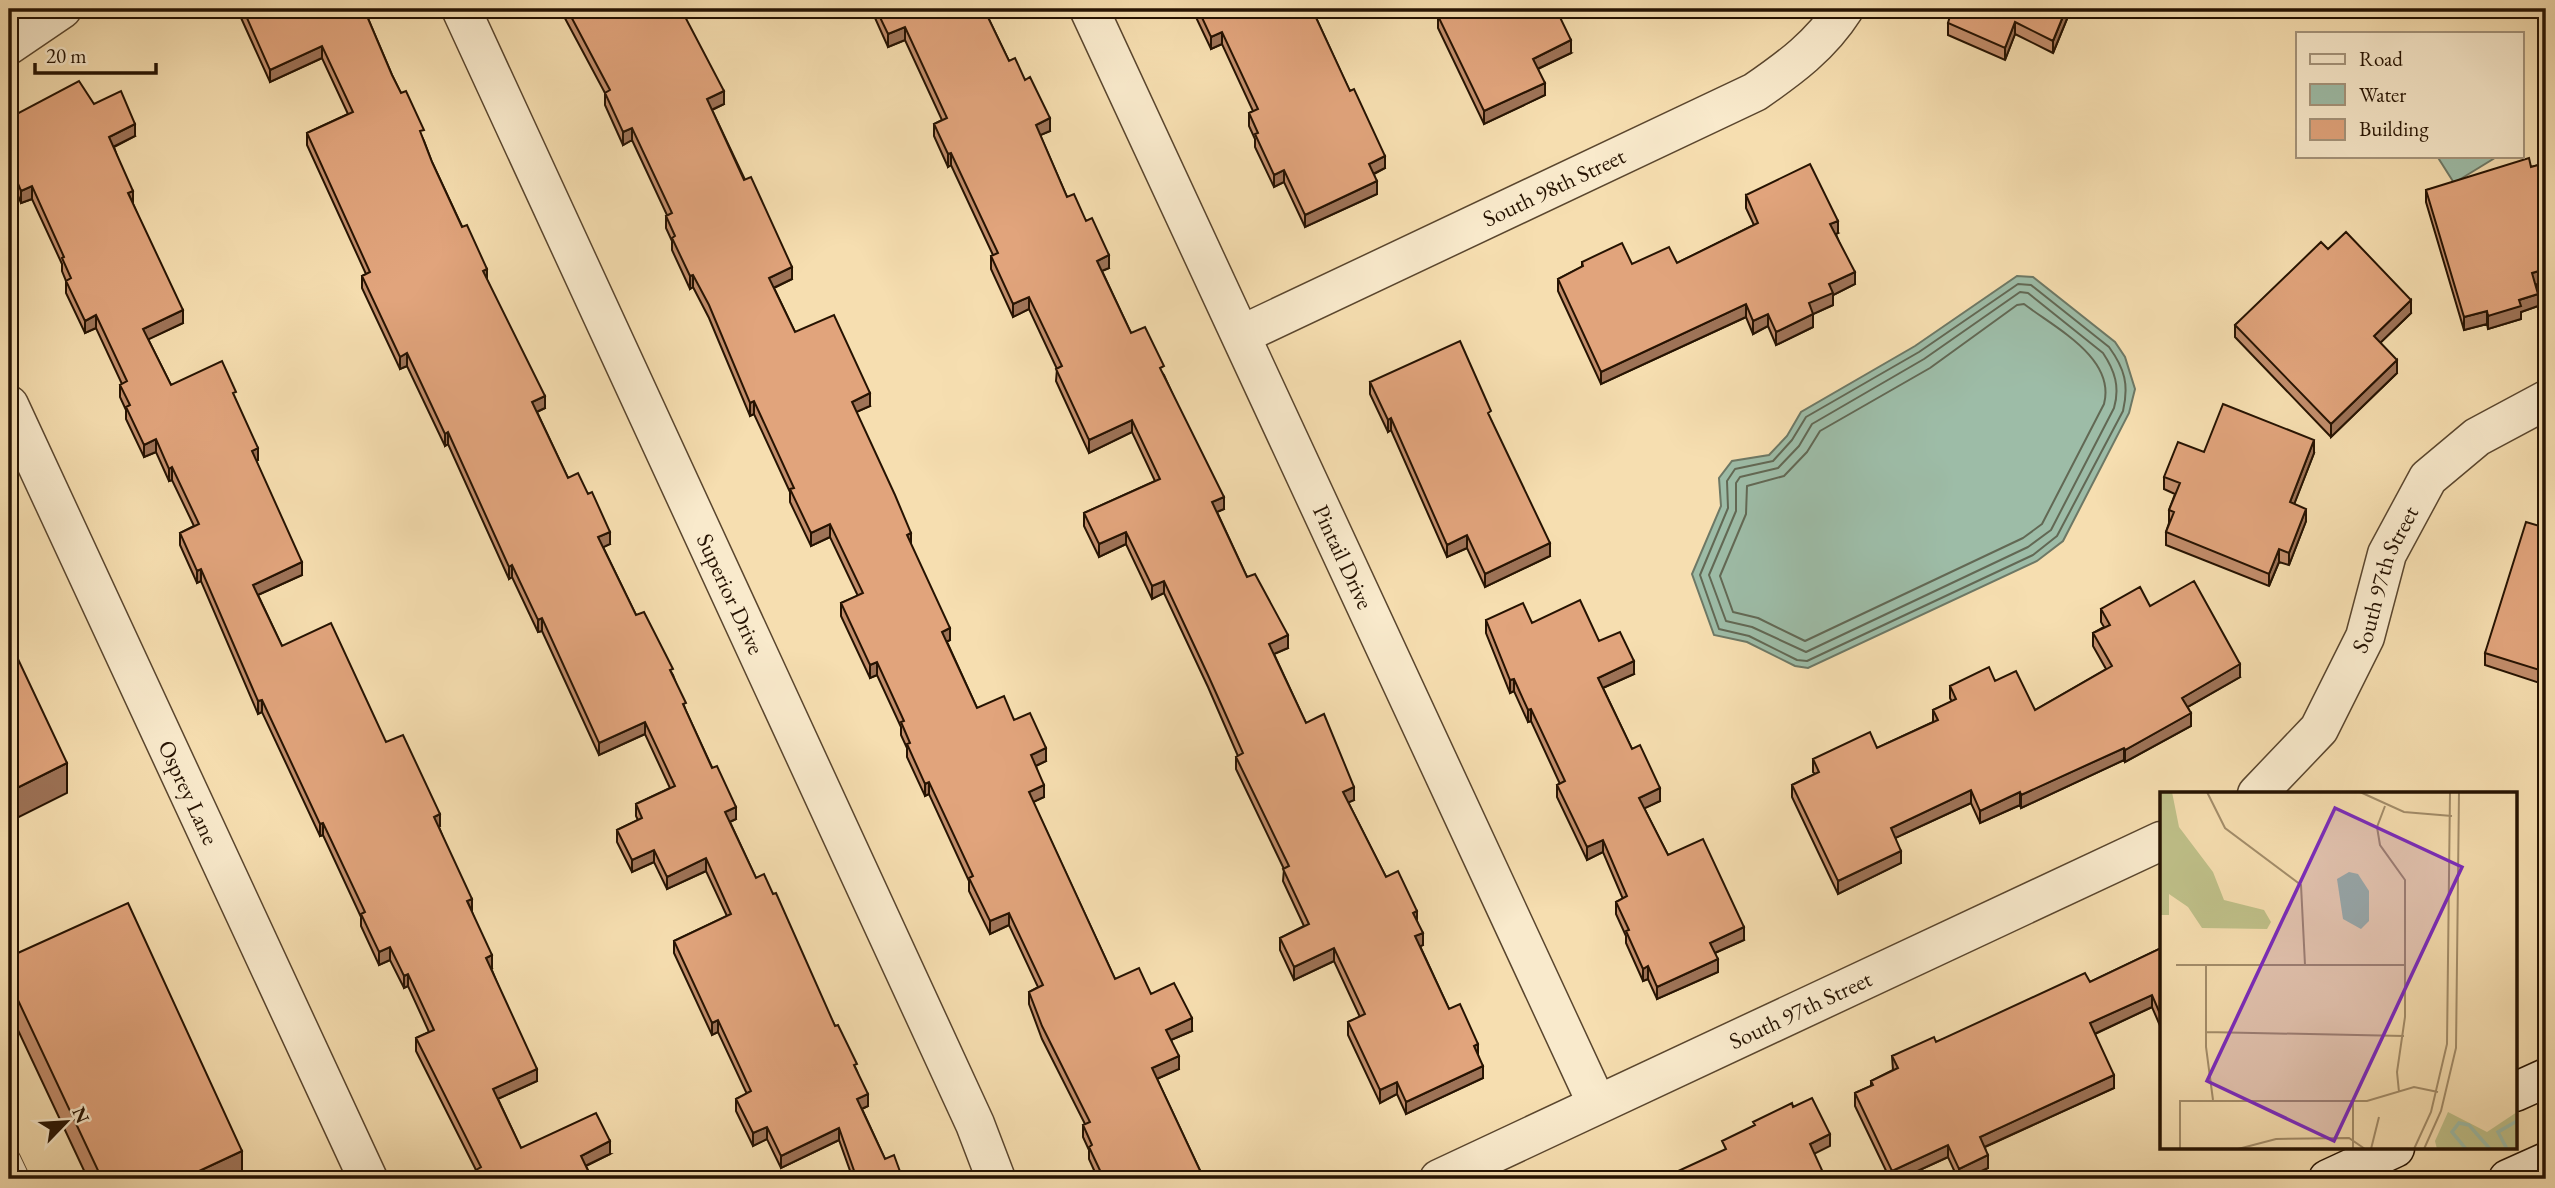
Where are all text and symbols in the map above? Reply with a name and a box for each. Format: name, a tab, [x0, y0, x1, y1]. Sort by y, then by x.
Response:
scale bar	[35, 32, 156, 76]
legend	[2296, 32, 2524, 158]
text: 20 m	[46, 42, 87, 69]
text: Road	[2359, 45, 2403, 72]
text: Water	[2359, 81, 2406, 108]
text: Building	[2359, 115, 2429, 142]
street label: South 98th Street	[1478, 140, 1631, 234]
street label: Pintail Drive	[1306, 500, 1380, 614]
street label: South 97th Street	[2344, 500, 2426, 658]
street label: Superior Drive	[690, 529, 771, 659]
street label: Osprey Lane	[151, 735, 226, 850]
inset map	[2160, 792, 2516, 1150]
street label: South 97th Street	[1724, 963, 1877, 1056]
north arrow	[32, 1086, 102, 1156]
text: N	[66, 1103, 96, 1128]

